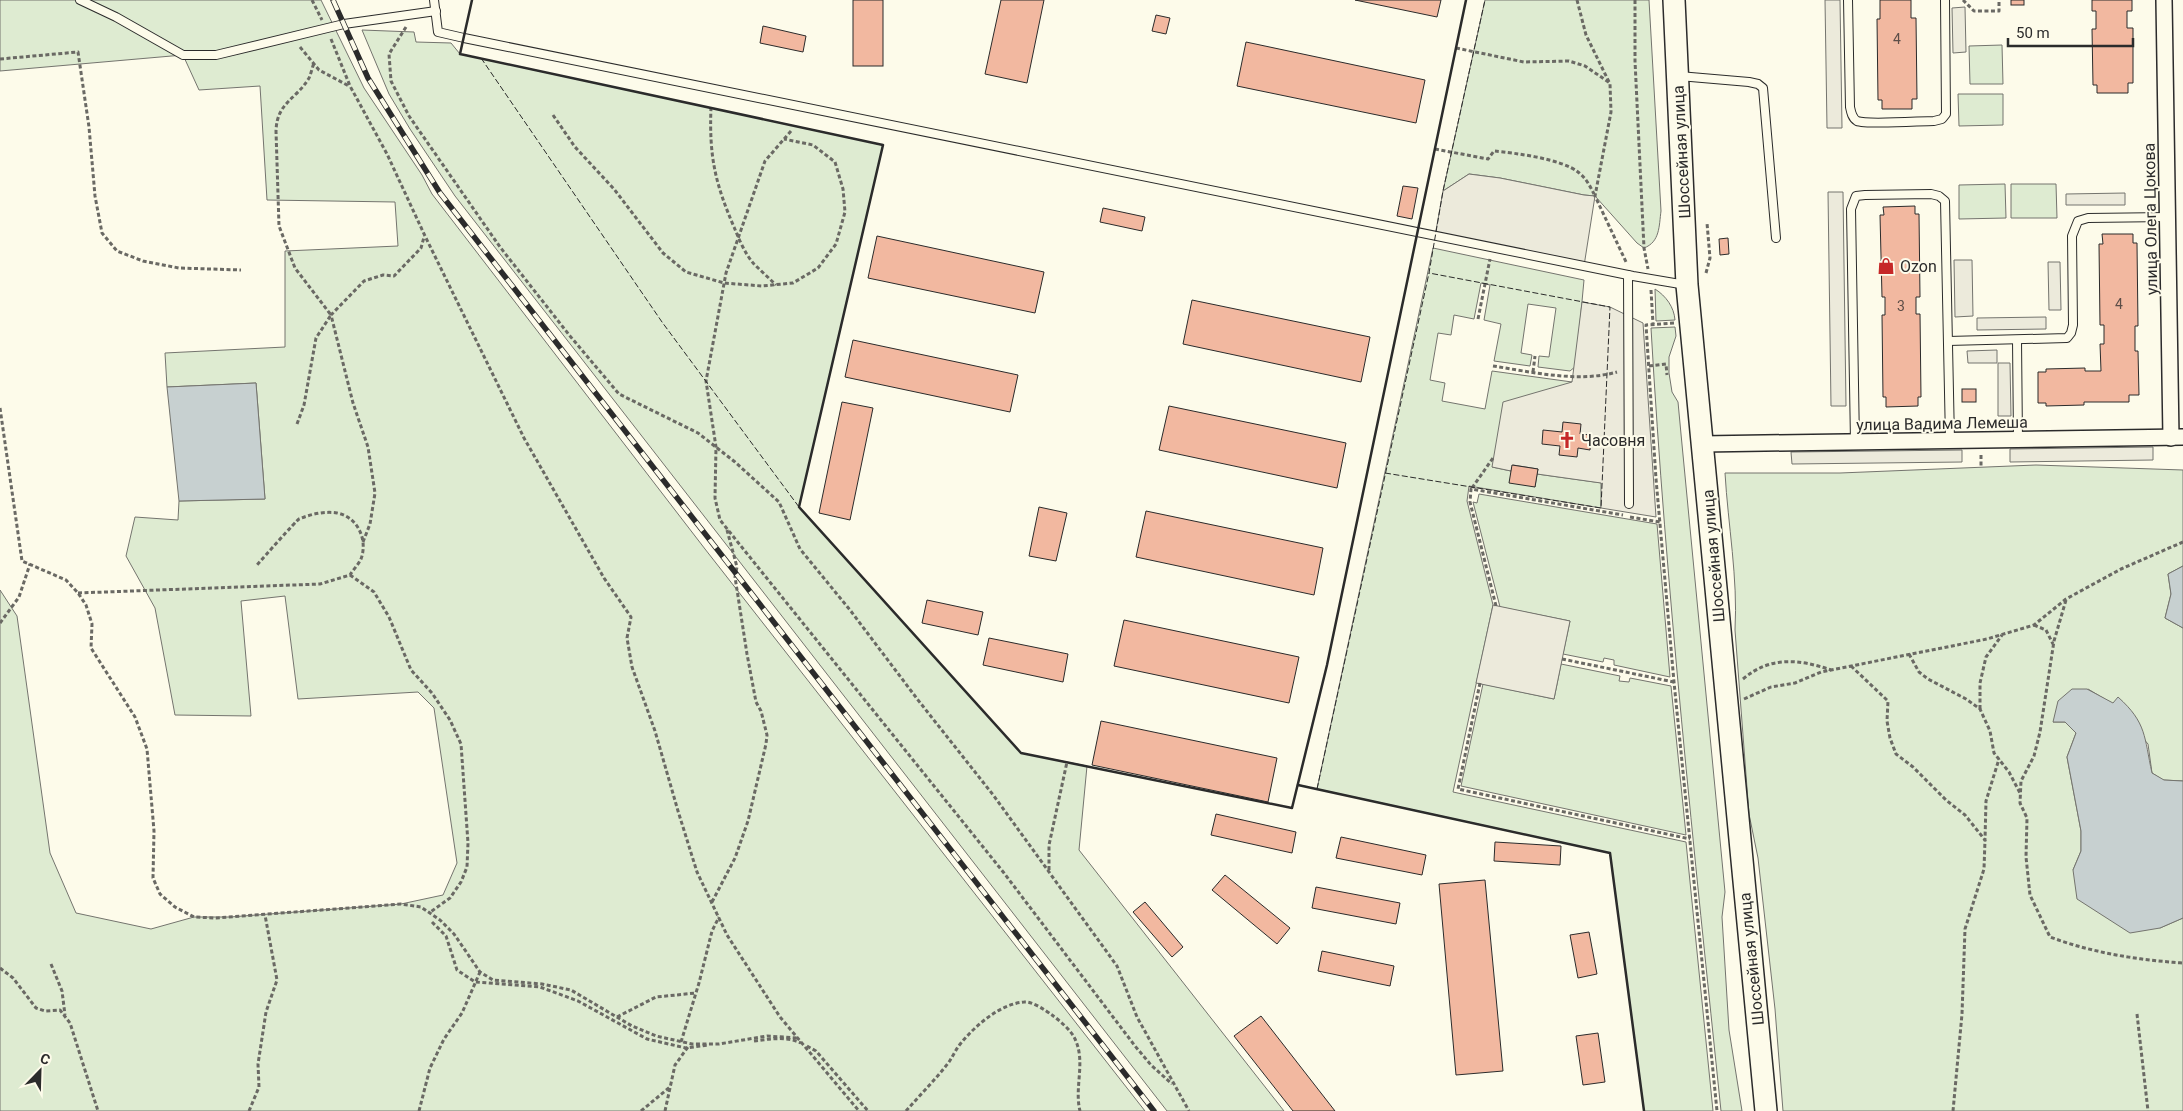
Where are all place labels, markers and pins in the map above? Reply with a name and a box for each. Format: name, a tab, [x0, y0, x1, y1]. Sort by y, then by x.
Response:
shop icon: Ozon	[1876, 256, 1896, 276]
place label: Ozon	[1900, 257, 1937, 276]
church icon: Часовня	[1557, 430, 1577, 450]
place label: Часовня	[1581, 431, 1645, 450]

